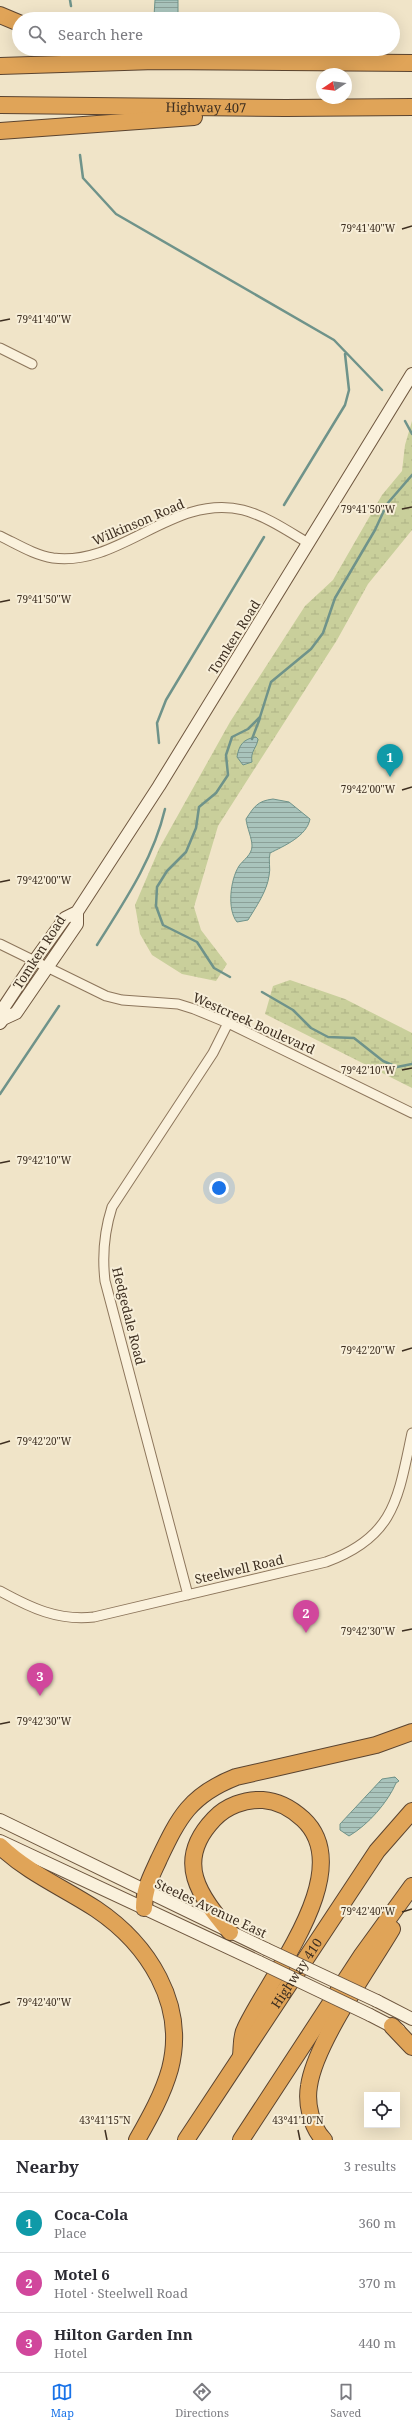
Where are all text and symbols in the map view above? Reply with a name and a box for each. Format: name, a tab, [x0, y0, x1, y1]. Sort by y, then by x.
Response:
search box	[12, 12, 400, 56]
icon: search	[26, 23, 48, 45]
text: Search here	[58, 24, 143, 44]
north arrow	[316, 68, 352, 104]
street label: Highway 407	[166, 98, 246, 117]
text: 79°41'40"W	[341, 221, 396, 235]
text: 79°41'40"W	[17, 312, 72, 326]
street label: Wilkinson Road	[89, 494, 187, 550]
text: 79°41'50"W	[341, 502, 396, 516]
text: 79°41'50"W	[17, 592, 72, 606]
street label: Tomken Road	[204, 596, 264, 678]
pin: 1	[377, 744, 403, 777]
text: 79°42'00"W	[341, 782, 396, 796]
text: 79°42'00"W	[17, 873, 72, 887]
street label: Tomken Road	[8, 912, 70, 992]
street label: Westcreek Boulevard	[190, 988, 318, 1058]
text: 79°42'10"W	[341, 1063, 396, 1077]
text: 79°42'10"W	[17, 1153, 72, 1167]
your location	[209, 1178, 229, 1198]
street label: Hedgedale Road	[108, 1265, 150, 1367]
text: 79°42'20"W	[341, 1343, 396, 1357]
text: 79°42'20"W	[17, 1434, 72, 1448]
street label: Steelwell Road	[193, 1550, 285, 1588]
pin: 2	[293, 1600, 319, 1633]
text: 79°42'30"W	[341, 1624, 396, 1638]
pin: 3	[27, 1663, 53, 1696]
text: 79°42'30"W	[17, 1714, 72, 1728]
street label: Steeles Avenue East	[152, 1874, 270, 1942]
text: 79°42'40"W	[341, 1904, 396, 1918]
street label: Highway 410	[267, 1935, 326, 2012]
text: 79°42'40"W	[17, 1995, 72, 2009]
map controls	[364, 2092, 400, 2128]
button: locate	[364, 2092, 400, 2128]
text: 43°41'15"N	[79, 2113, 131, 2127]
text: 43°41'10"N	[272, 2113, 324, 2127]
text: Nearby	[16, 2155, 79, 2178]
text: 3 results	[344, 2157, 396, 2175]
text: Coca-Cola	[54, 2204, 128, 2224]
text: 1	[25, 2214, 33, 2232]
text: 360 m	[359, 2214, 396, 2232]
text: Place	[54, 2224, 87, 2242]
text: Motel 6	[54, 2264, 110, 2284]
text: 2	[25, 2274, 33, 2292]
text: 370 m	[359, 2274, 396, 2292]
text: Hotel · Steelwell Road	[54, 2284, 188, 2302]
text: Hilton Garden Inn	[54, 2324, 193, 2344]
text: 3	[25, 2334, 33, 2352]
text: 440 m	[359, 2334, 396, 2352]
text: Hotel	[54, 2344, 87, 2362]
tab: Map	[51, 2381, 74, 2420]
tab: Directions	[175, 2381, 229, 2420]
tab: Saved	[330, 2381, 361, 2420]

